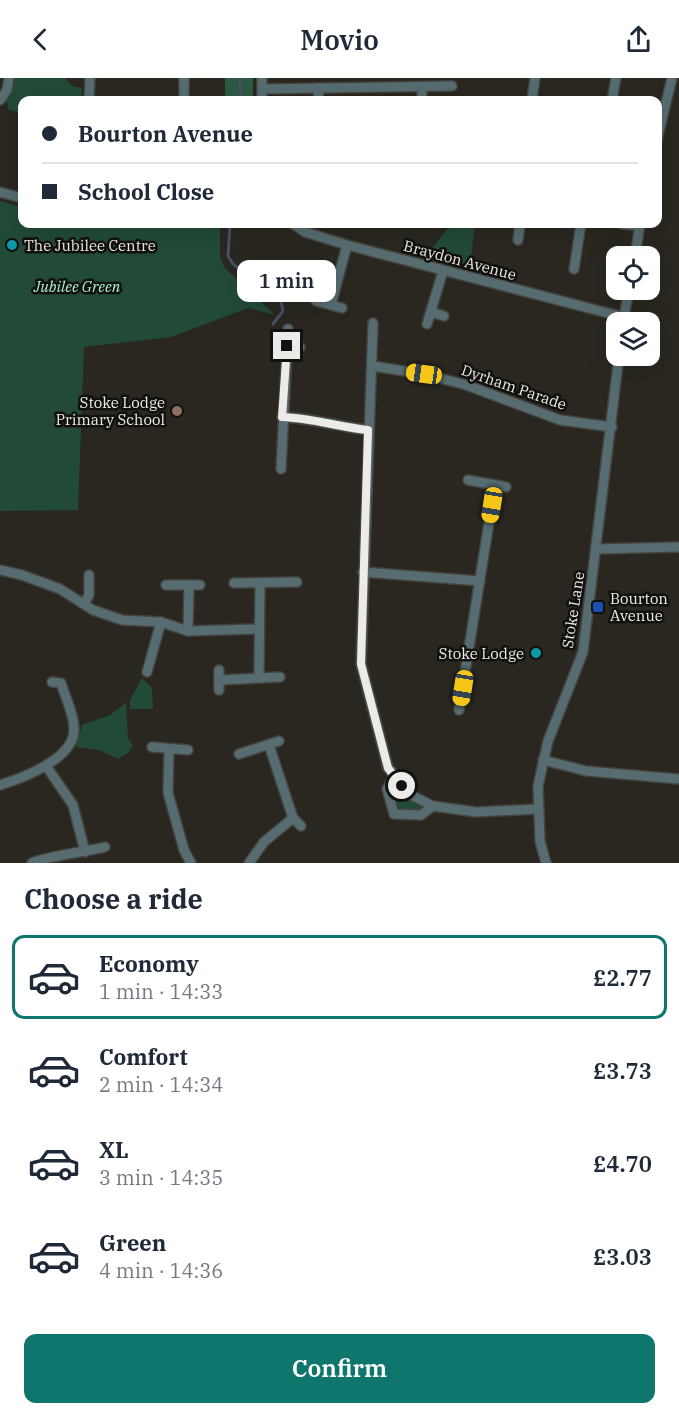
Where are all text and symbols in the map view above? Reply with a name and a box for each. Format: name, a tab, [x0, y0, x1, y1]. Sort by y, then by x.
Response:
text: Movio	[300, 22, 379, 57]
icon: back	[24, 23, 57, 56]
icon: share	[622, 23, 655, 56]
text: Bourton Avenue	[78, 119, 253, 148]
text: School Close	[78, 177, 214, 206]
place label: The Jubilee Centre	[24, 236, 156, 255]
street label: Braydon Avenue	[402, 236, 518, 284]
marker: The Jubilee Centre	[5, 238, 19, 252]
map controls	[606, 246, 660, 366]
button: locate	[606, 246, 660, 300]
callout: 1 min	[238, 259, 336, 301]
text: 1 min	[259, 267, 314, 294]
park label: Jubilee Green	[33, 277, 121, 296]
button: layers	[606, 312, 660, 366]
route end	[273, 332, 300, 359]
street label: Dyrham Parade	[459, 360, 569, 414]
car	[405, 363, 443, 385]
place label: Stoke Lodge Primary School	[56, 393, 165, 429]
marker: Stoke Lodge Primary School	[170, 404, 184, 418]
car	[480, 486, 504, 524]
street label: Stoke Lane	[558, 570, 588, 650]
place label: Bourton Avenue	[610, 589, 668, 625]
marker: Bourton Avenue	[591, 600, 605, 614]
place label: Stoke Lodge	[439, 644, 524, 663]
marker: Stoke Lodge	[529, 646, 543, 660]
car	[451, 669, 475, 707]
route start	[388, 772, 415, 799]
text: Choose a ride	[24, 881, 203, 916]
text: Economy	[99, 949, 199, 978]
icon: car	[27, 950, 81, 1004]
text: £2.77	[593, 963, 652, 992]
text: 1 min · 14:33	[99, 978, 223, 1005]
text: Comfort	[99, 1042, 188, 1071]
icon: car	[27, 1043, 81, 1097]
text: £3.73	[593, 1056, 652, 1085]
text: 2 min · 14:34	[99, 1071, 223, 1098]
text: XL	[99, 1135, 129, 1164]
icon: car	[27, 1136, 81, 1190]
text: £4.70	[593, 1149, 652, 1178]
text: 3 min · 14:35	[99, 1164, 223, 1191]
text: Green	[99, 1228, 166, 1257]
icon: car	[27, 1229, 81, 1283]
text: £3.03	[593, 1242, 652, 1271]
text: 4 min · 14:36	[99, 1257, 223, 1284]
button: Confirm	[24, 1334, 655, 1403]

